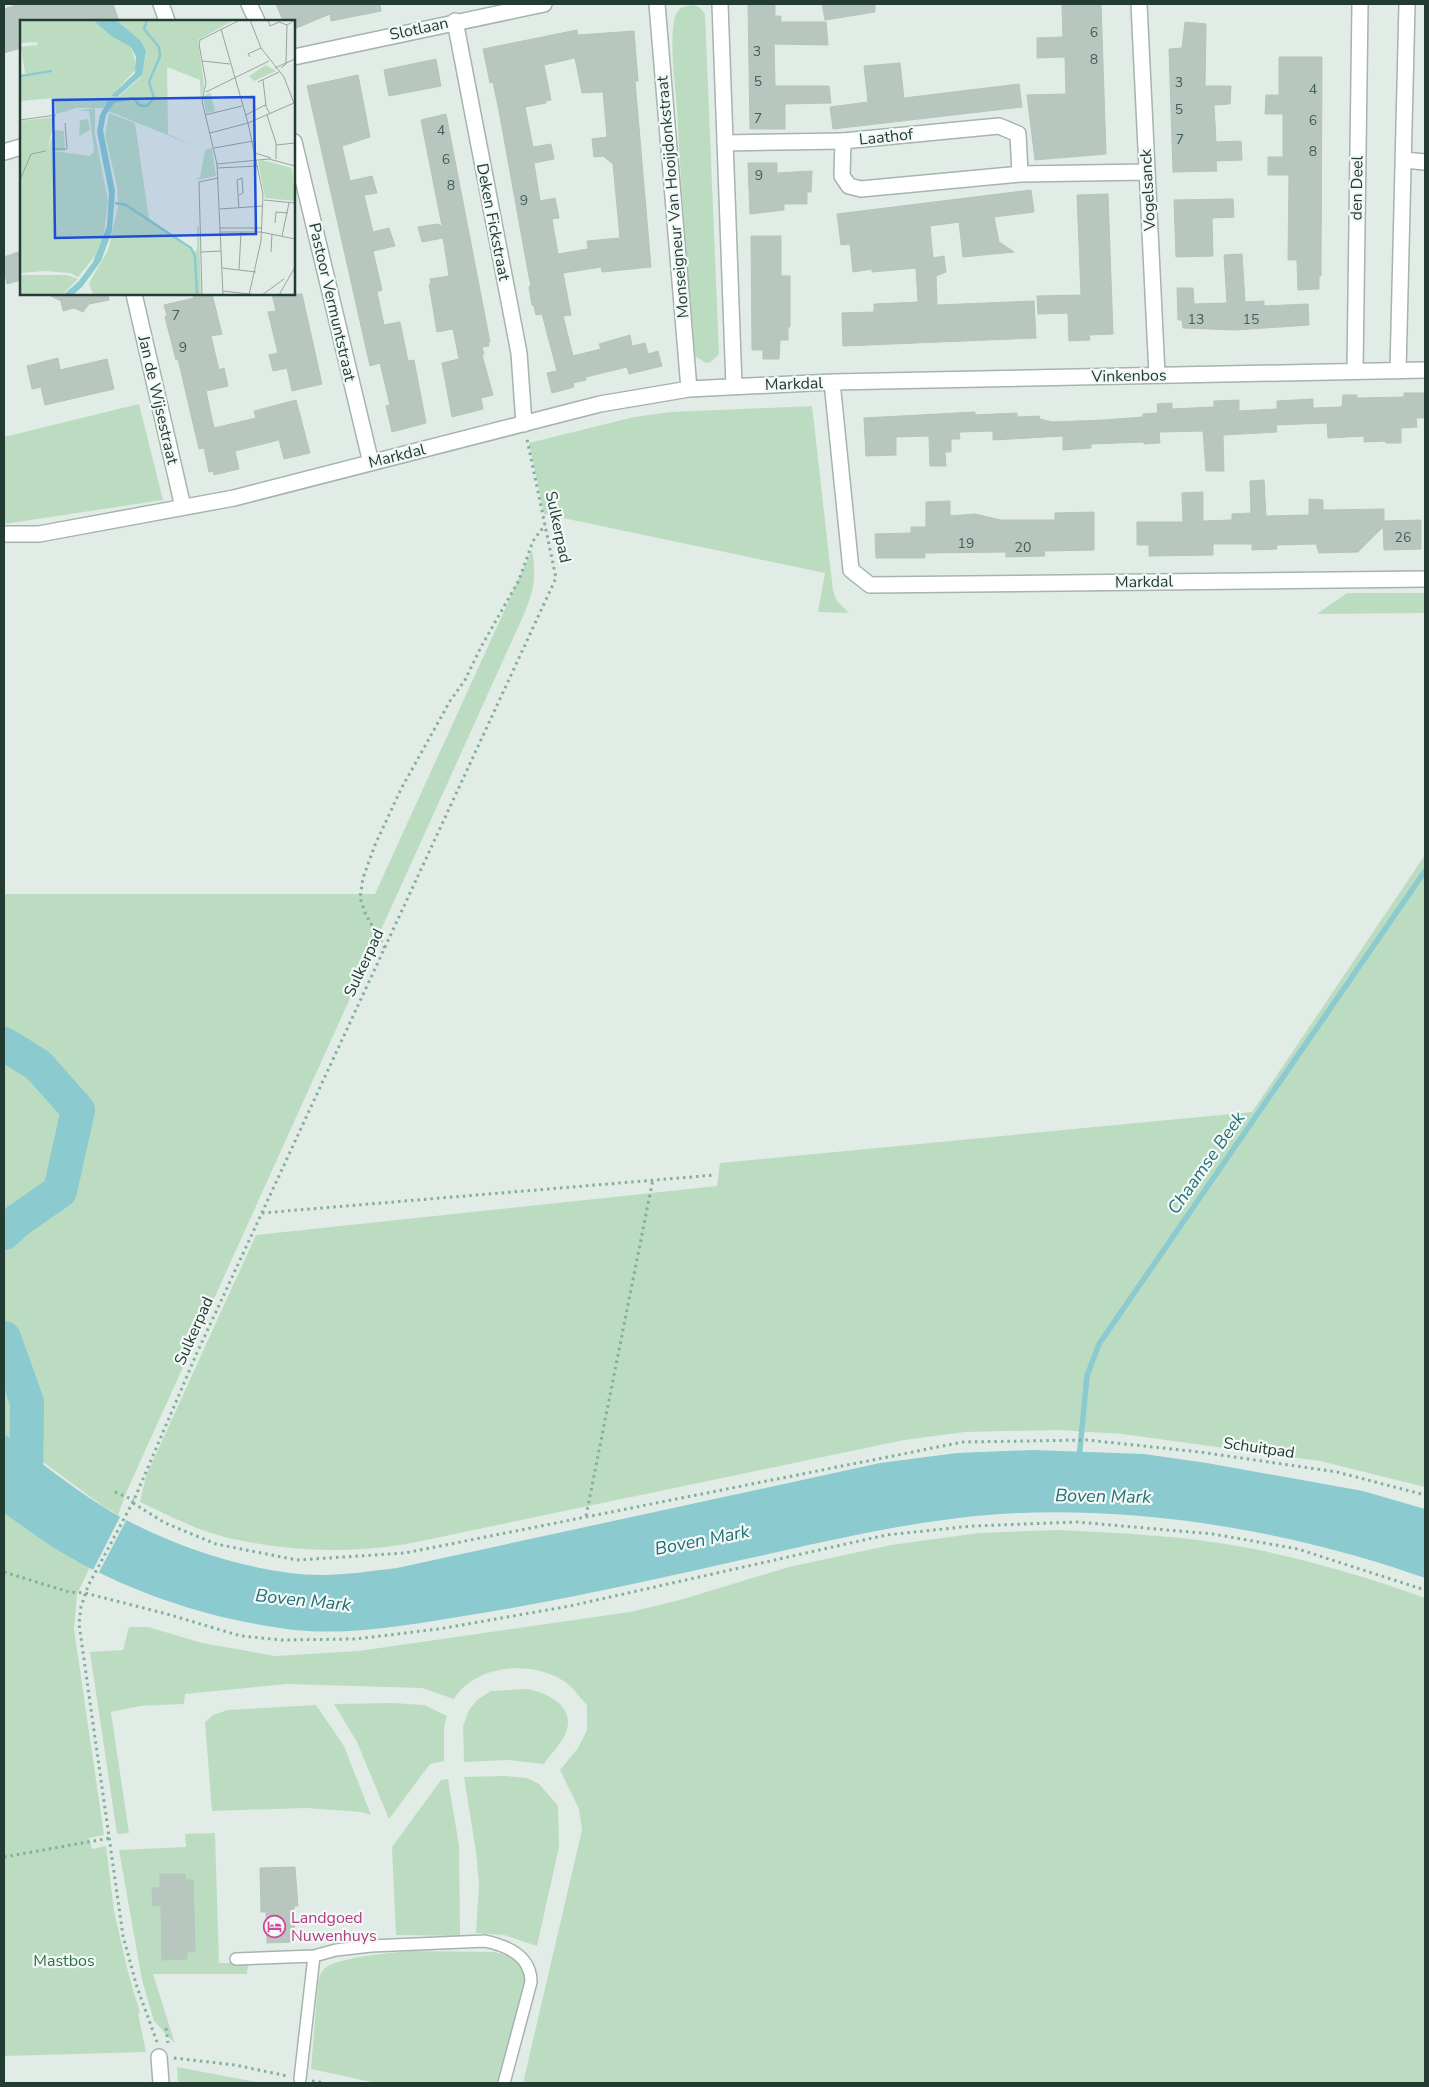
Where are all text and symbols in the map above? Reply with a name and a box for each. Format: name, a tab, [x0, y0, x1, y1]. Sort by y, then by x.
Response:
street label: Slotlaan	[388, 12, 450, 46]
inset map	[20, 20, 295, 295]
house number: 6	[1090, 23, 1098, 42]
house number: 3	[753, 42, 761, 61]
house number: 8	[1090, 50, 1098, 69]
house number: 5	[754, 72, 762, 91]
house number: 3	[1175, 73, 1183, 92]
street label: Monseigneur Van Hooijdonkstraat	[651, 75, 695, 319]
house number: 4	[1309, 80, 1317, 99]
house number: 5	[1175, 100, 1183, 119]
house number: 7	[754, 109, 762, 128]
house number: 6	[1309, 111, 1317, 130]
house number: 4	[437, 121, 445, 140]
street label: Laathof	[858, 123, 915, 151]
house number: 7	[1176, 130, 1184, 149]
house number: 8	[1309, 142, 1317, 161]
street label: Vogelsanck	[1135, 147, 1161, 233]
house number: 6	[442, 150, 450, 169]
street label: den Deel	[1345, 155, 1369, 221]
street label: Deken Fickstraat	[471, 161, 515, 283]
house number: 9	[755, 166, 763, 185]
house number: 8	[447, 176, 455, 195]
house number: 9	[520, 191, 528, 210]
street label: Pastoor Vermuntstraat	[303, 221, 361, 384]
house number: 7	[172, 306, 180, 325]
house number: 13	[1188, 310, 1204, 329]
house number: 15	[1243, 310, 1259, 329]
street label: Jan de Wijsestraat	[132, 332, 184, 467]
house number: 9	[179, 338, 187, 357]
street label: Vinkenbos	[1090, 364, 1167, 388]
street label: Markdal	[765, 372, 824, 396]
street label: Markdal	[366, 438, 428, 474]
street label: Sulkerpad	[540, 489, 576, 565]
house number: 26	[1395, 528, 1411, 547]
house number: 19	[958, 534, 974, 553]
house number: 20	[1015, 538, 1031, 557]
street label: Markdal	[1115, 570, 1174, 594]
street label: Sulkerpad	[339, 925, 389, 1001]
water label: Chaamse Beek	[1162, 1106, 1251, 1219]
street label: Sulkerpad	[169, 1293, 219, 1369]
street label: Schuitpad	[1222, 1432, 1296, 1464]
water label: Boven Mark	[1055, 1483, 1152, 1509]
water label: Boven Mark	[653, 1519, 752, 1561]
water label: Boven Mark	[254, 1583, 353, 1617]
place label: Landgoed Nuwenhuys	[291, 1907, 377, 1947]
hotel icon: Landgoed Nuwenhuys	[263, 1915, 287, 1939]
park label: Mastbos	[33, 1950, 95, 1972]

